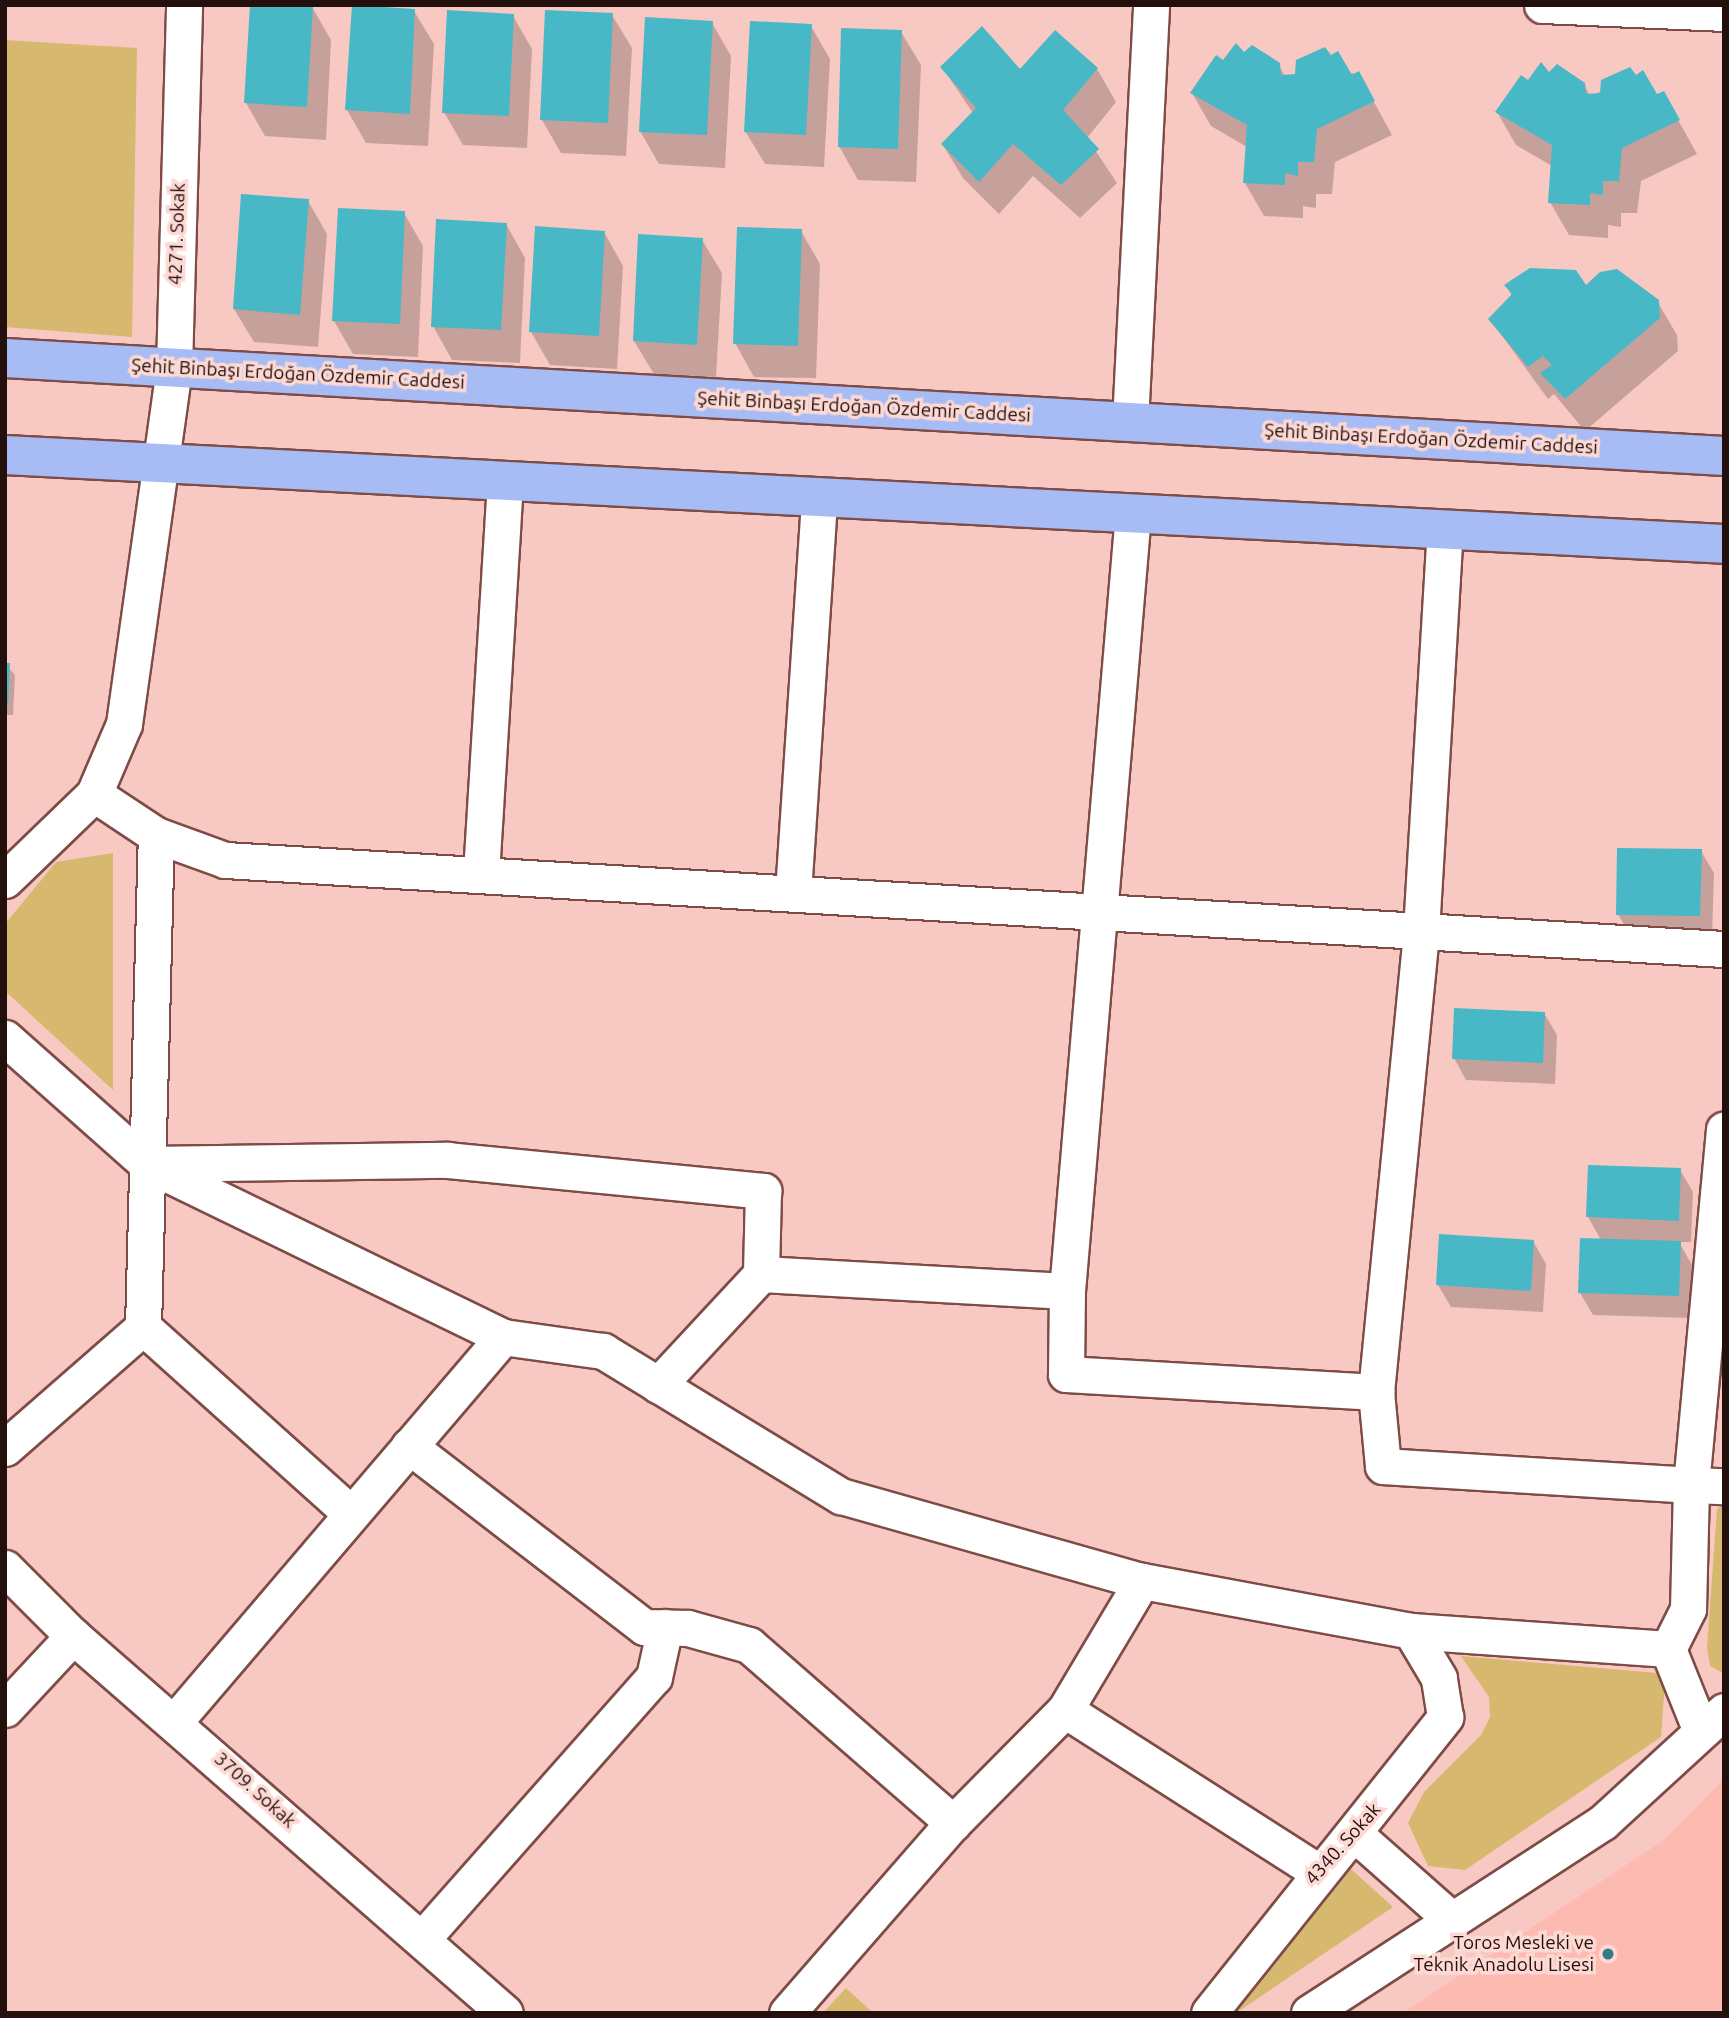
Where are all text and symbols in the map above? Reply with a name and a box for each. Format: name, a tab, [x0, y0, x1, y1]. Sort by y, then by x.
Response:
street label: 4271. Sokak	[164, 183, 190, 285]
street label: Şehit Binbaşı Erdoğan Özdemir Caddesi	[131, 354, 465, 394]
street label: Şehit Binbaşı Erdoğan Özdemir Caddesi	[697, 387, 1031, 427]
street label: Şehit Binbaşı Erdoğan Özdemir Caddesi	[1264, 419, 1598, 459]
street label: 3709. Sokak	[210, 1747, 300, 1833]
street label: 4340. Sokak	[1300, 1799, 1386, 1889]
place label: Toros Mesleki ve Teknik Anadolu Lisesi	[1414, 1932, 1594, 1976]
marker: Toros Mesleki ve Teknik Anadolu Lisesi	[1600, 1946, 1616, 1962]

